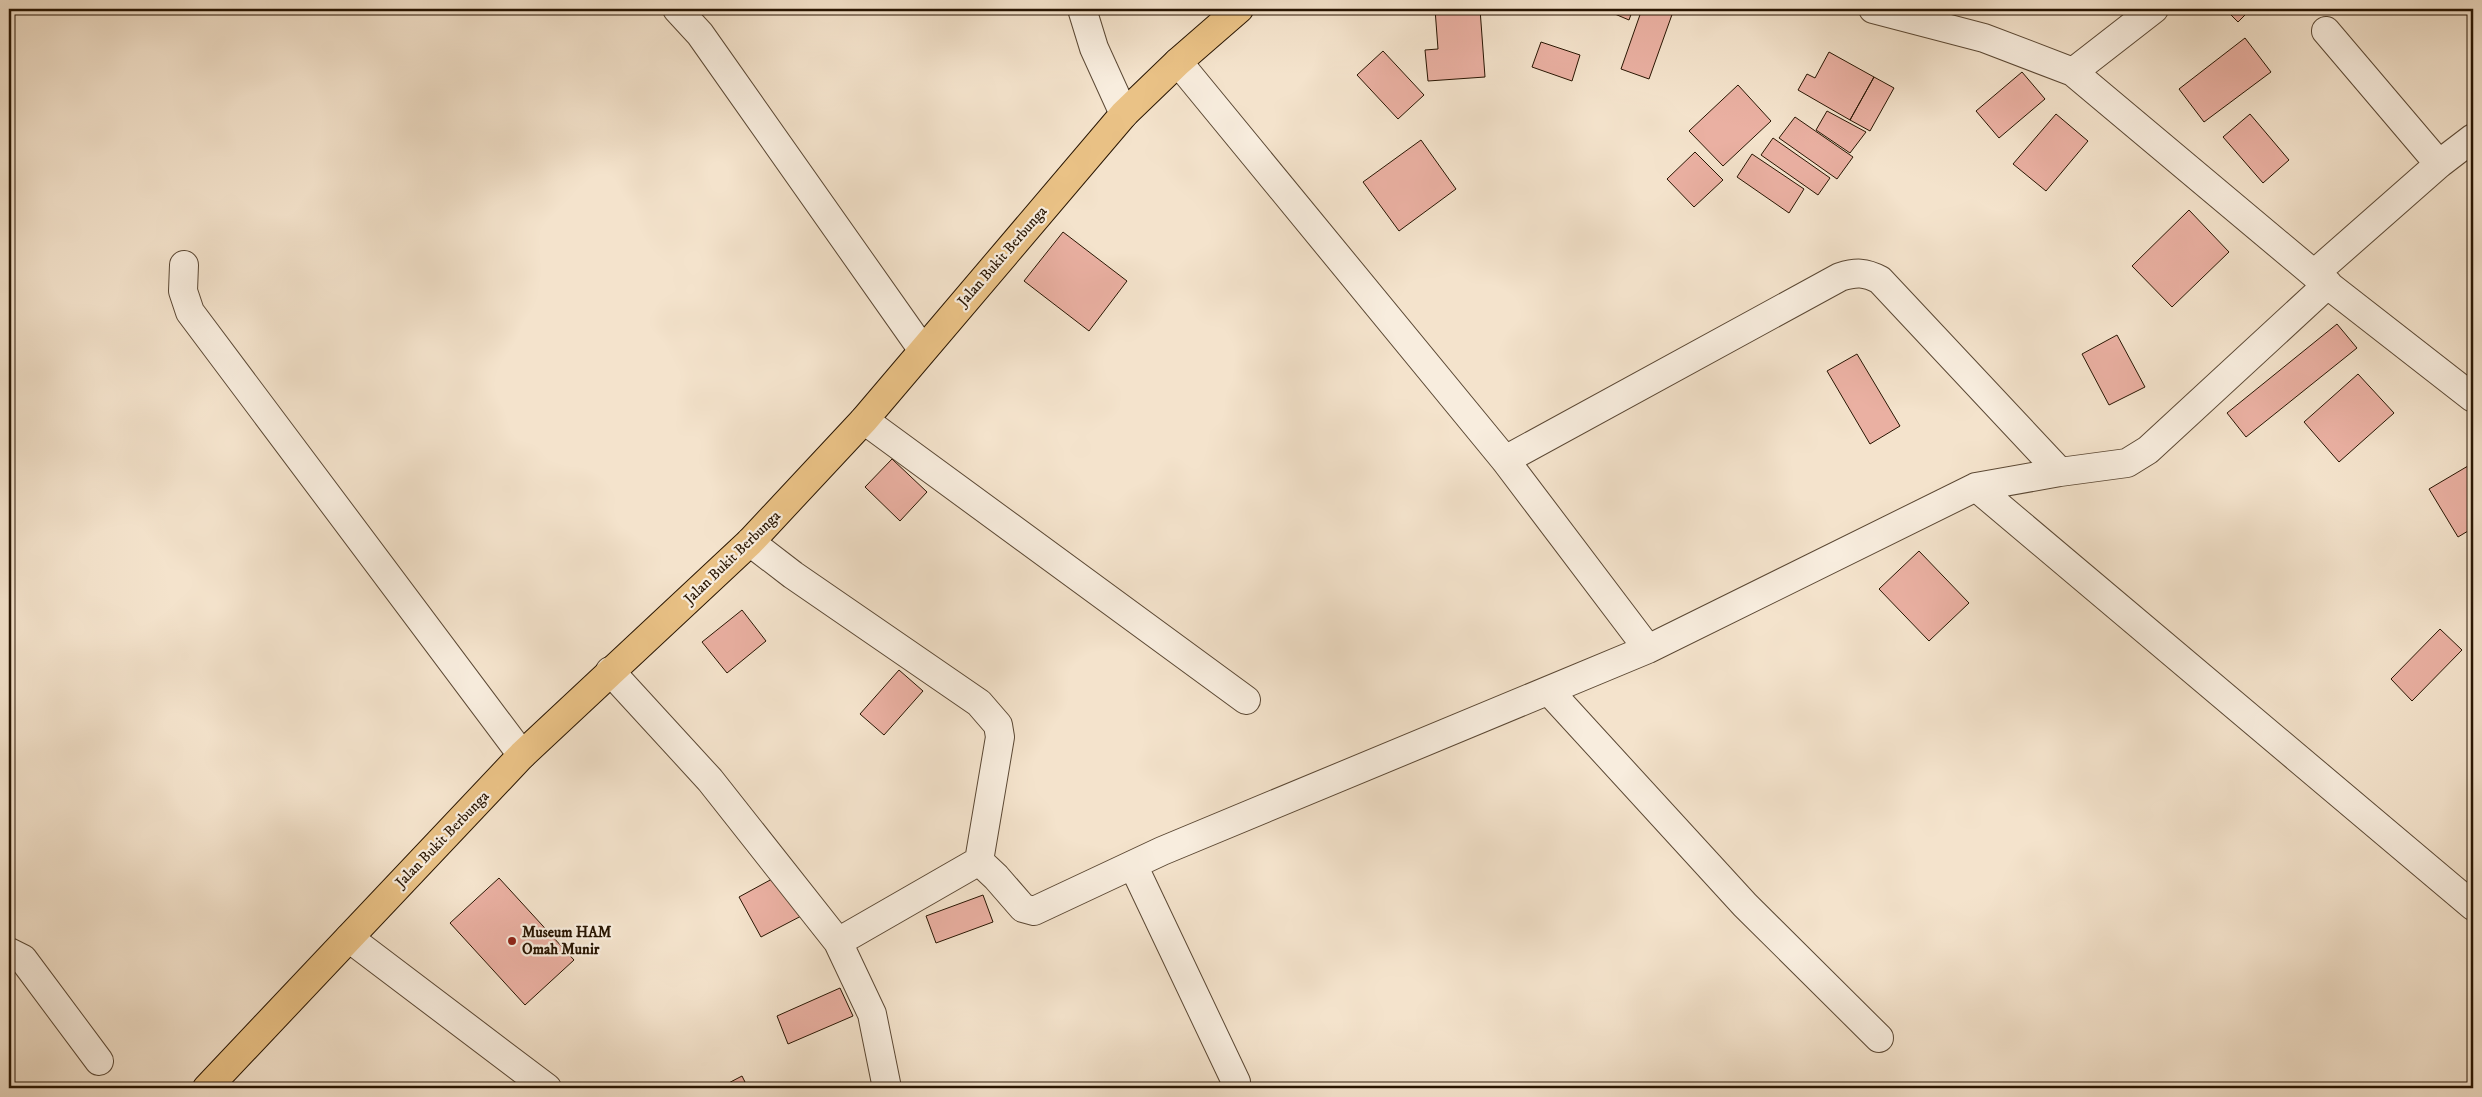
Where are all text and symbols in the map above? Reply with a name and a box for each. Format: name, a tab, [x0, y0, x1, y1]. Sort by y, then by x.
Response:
street label: Jalan Bukit Berbunga	[952, 202, 1052, 312]
street label: Jalan Bukit Berbunga	[679, 506, 785, 610]
street label: Jalan Bukit Berbunga	[390, 787, 494, 893]
place label: Museum HAM Omah Munir	[522, 923, 612, 959]
marker: Museum HAM Omah Munir	[506, 935, 518, 947]

